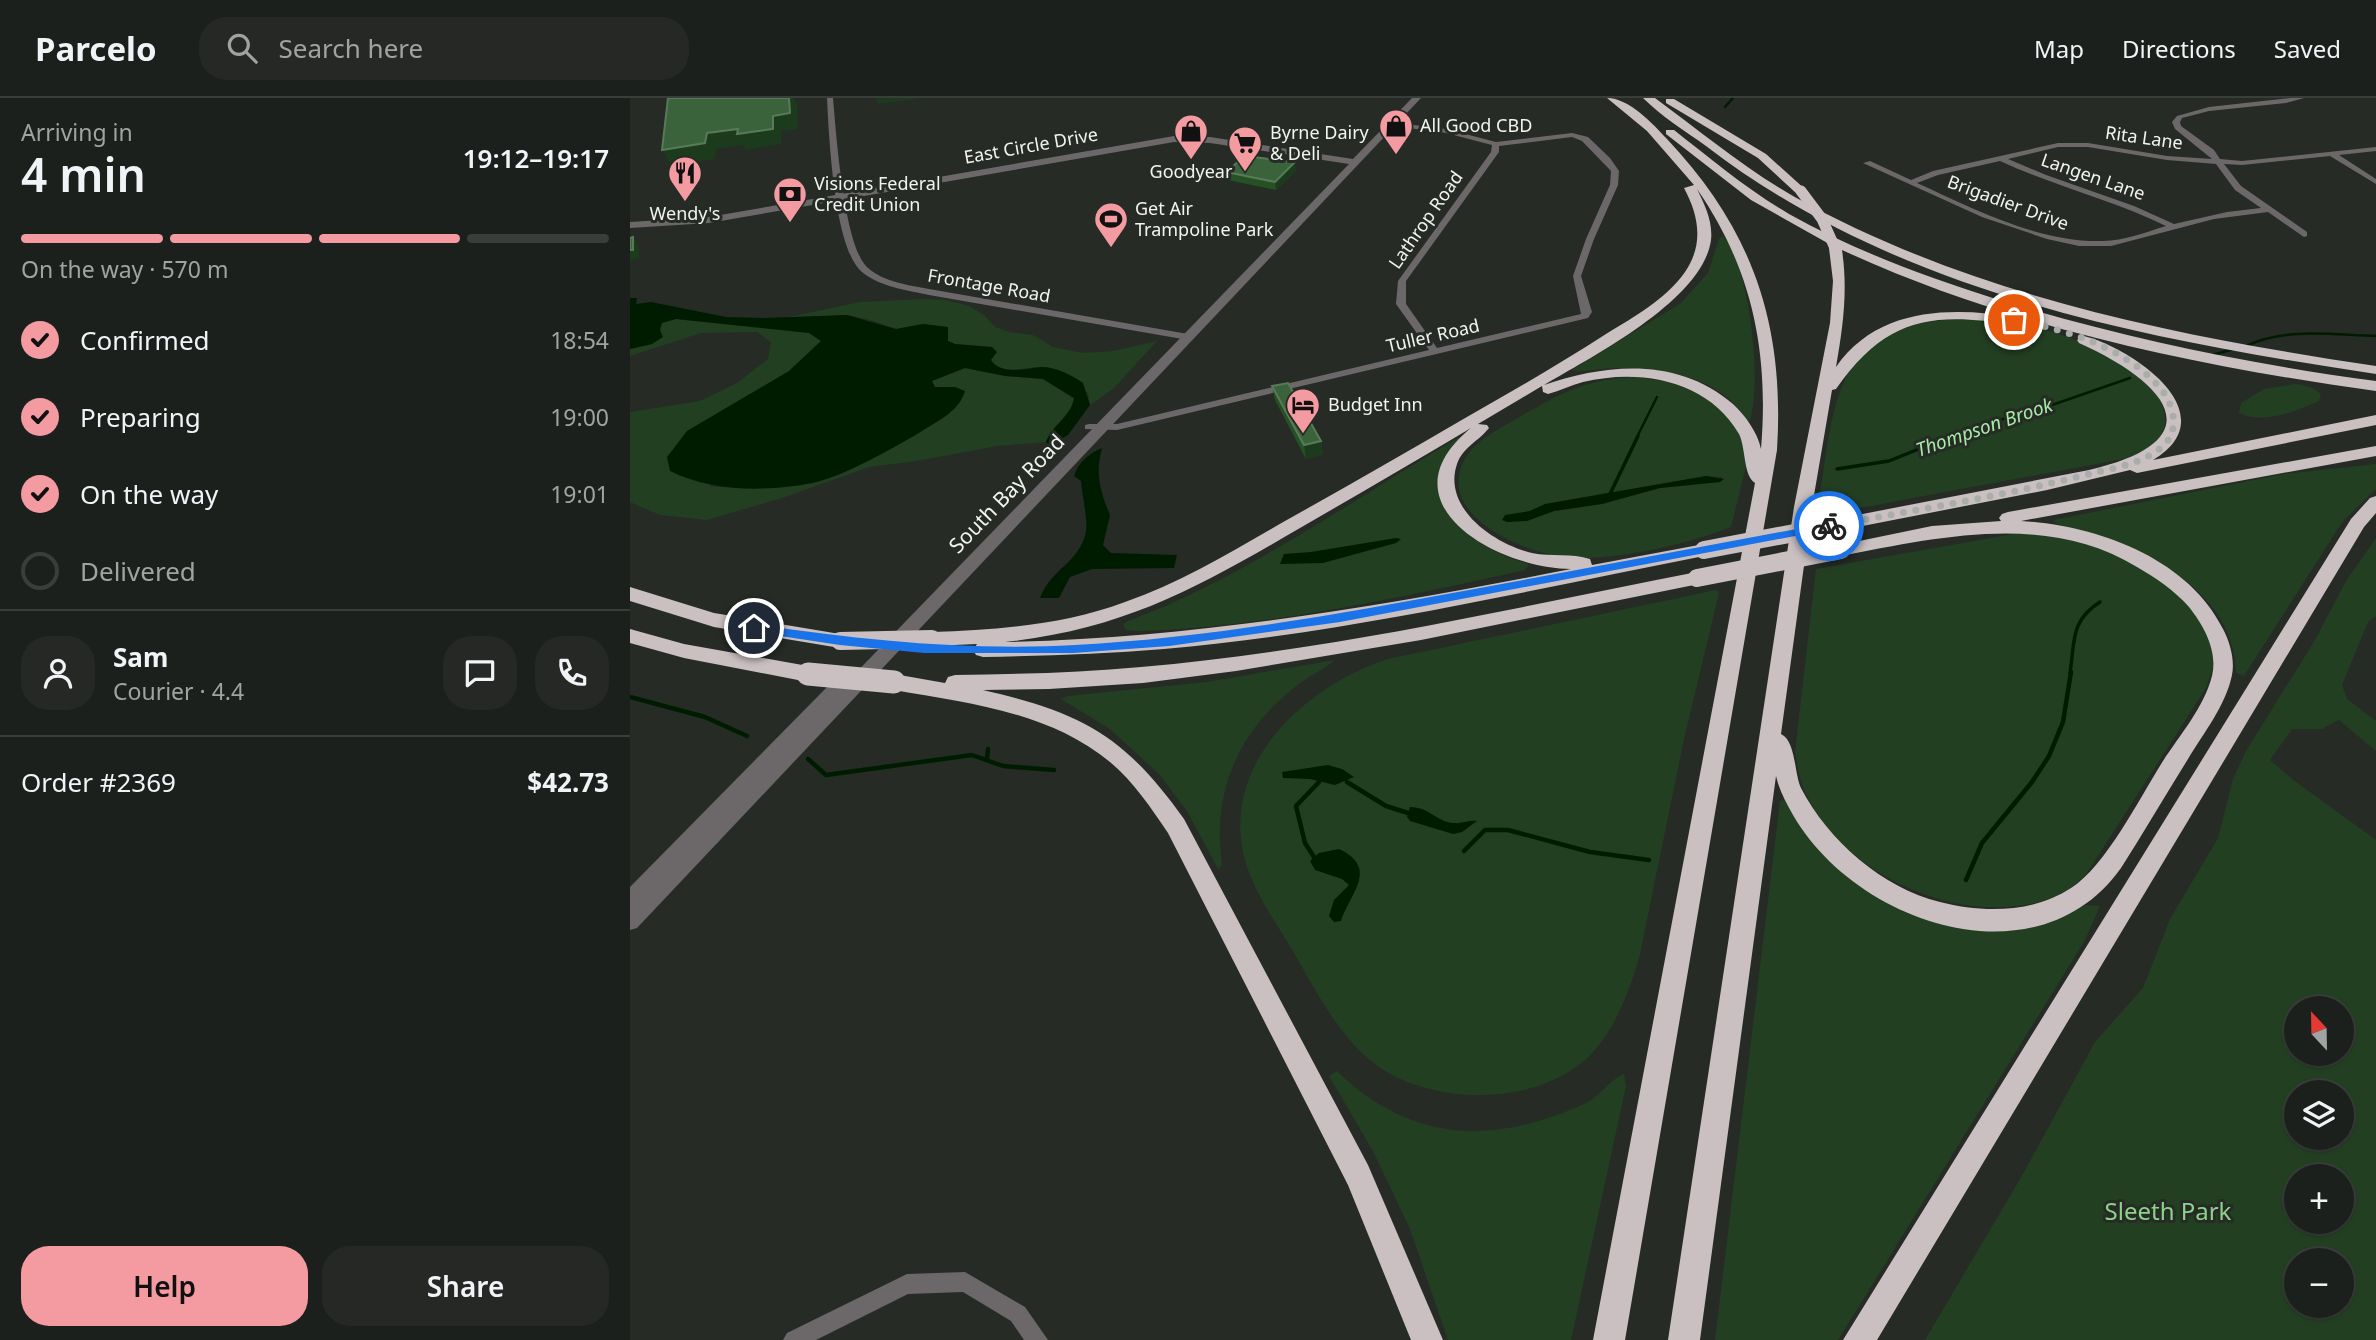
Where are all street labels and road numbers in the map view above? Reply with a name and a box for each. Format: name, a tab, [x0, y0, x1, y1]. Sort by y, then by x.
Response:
street label: Rita Lane	[2104, 120, 2184, 154]
street label: East Circle Drive	[962, 121, 1100, 169]
street label: Langen Lane	[2038, 147, 2149, 205]
street label: Lathrop Road	[1383, 166, 1468, 273]
street label: Brigadier Drive	[1944, 169, 2072, 235]
street label: Frontage Road	[926, 262, 1052, 308]
street label: Tuller Road	[1384, 313, 1482, 357]
street label: South Bay Road	[942, 428, 1070, 559]

